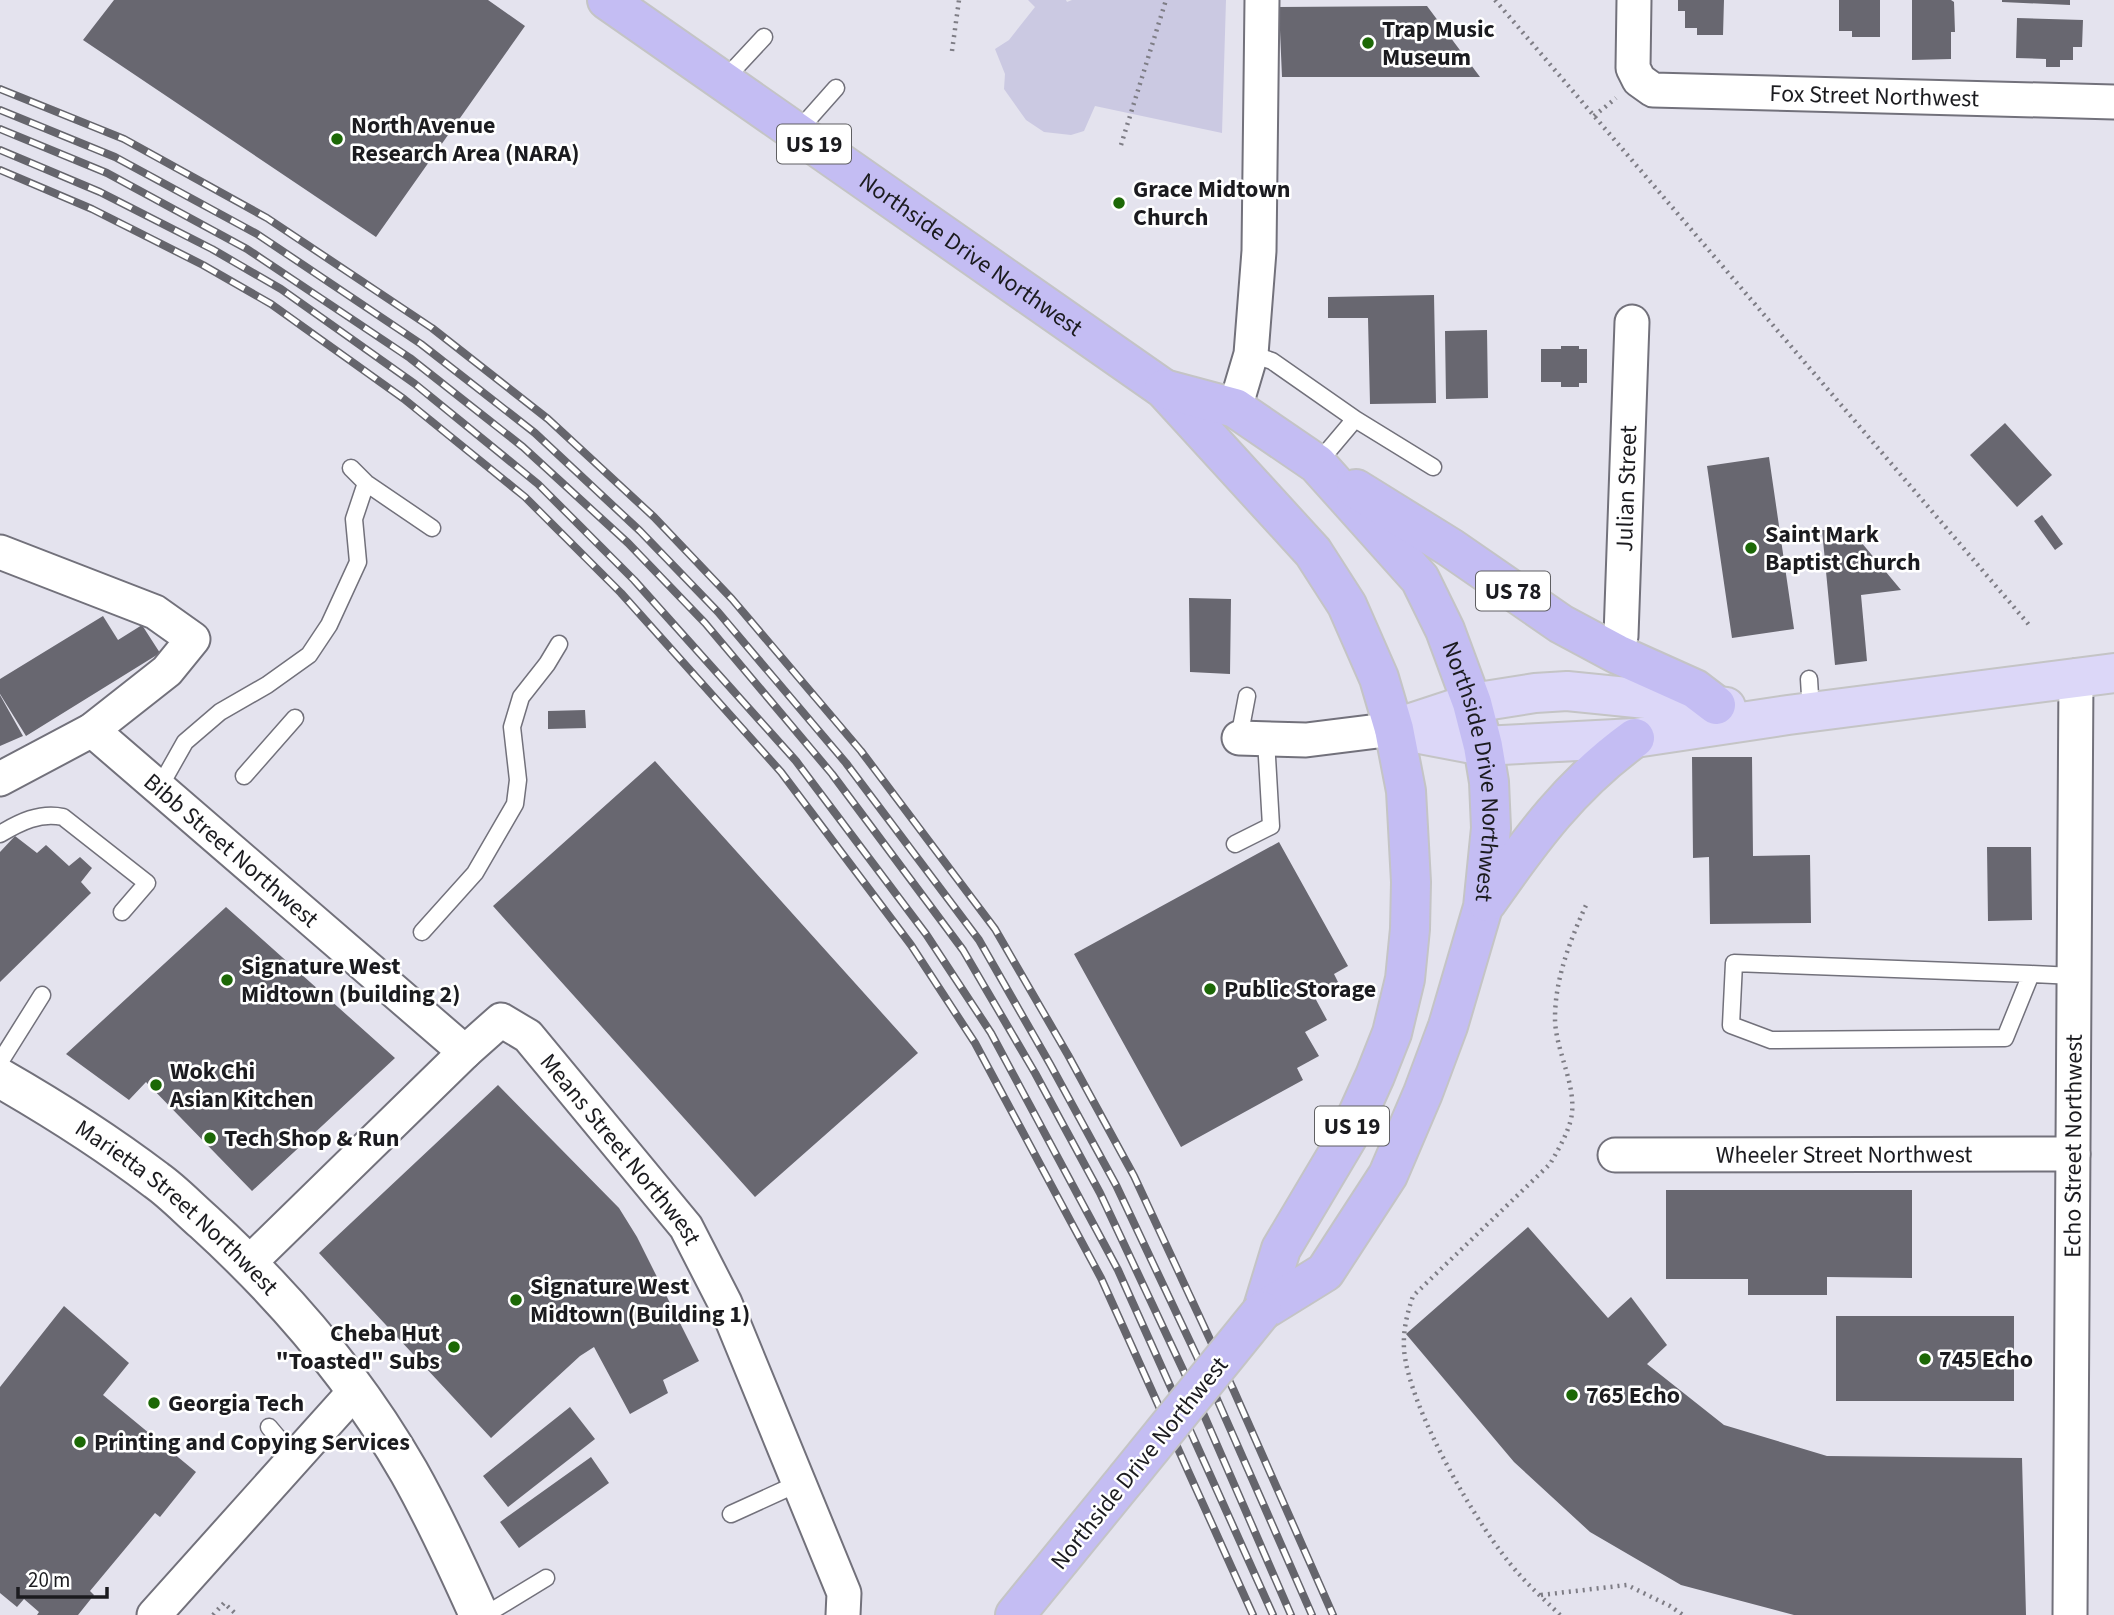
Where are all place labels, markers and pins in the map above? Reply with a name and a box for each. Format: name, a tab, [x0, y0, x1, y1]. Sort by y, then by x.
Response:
place label: Trap Music Museum	[1382, 12, 1495, 75]
marker: Trap Music Museum	[1360, 35, 1376, 51]
place label: North Avenue Research Area (NARA)	[351, 108, 580, 171]
marker: North Avenue Research Area (NARA)	[329, 131, 345, 147]
place label: Grace Midtown Church	[1133, 172, 1291, 235]
marker: Grace Midtown Church	[1111, 195, 1127, 211]
place label: Saint Mark Baptist Church	[1765, 517, 1921, 580]
marker: Saint Mark Baptist Church	[1743, 540, 1759, 556]
place label: Signature West Midtown (building 2)	[241, 949, 460, 1012]
marker: Signature West Midtown (building 2)	[219, 972, 235, 988]
place label: Public Storage	[1224, 972, 1376, 1007]
marker: Public Storage	[1202, 981, 1218, 997]
place label: Wok Chi Asian Kitchen	[169, 1054, 314, 1117]
marker: Wok Chi Asian Kitchen	[148, 1077, 164, 1093]
place label: Tech Shop & Run	[224, 1121, 400, 1156]
marker: Tech Shop & Run	[202, 1130, 218, 1146]
place label: Signature West Midtown (Building 1)	[530, 1269, 750, 1332]
marker: Signature West Midtown (Building 1)	[508, 1292, 524, 1308]
place label: Cheba Hut "Toasted" Subs	[276, 1316, 440, 1379]
marker: Cheba Hut "Toasted" Subs	[446, 1339, 462, 1355]
place label: 745 Echo	[1939, 1342, 2033, 1377]
marker: 745 Echo	[1917, 1351, 1933, 1367]
place label: 765 Echo	[1586, 1378, 1680, 1413]
place label: Georgia Tech	[168, 1386, 304, 1421]
marker: 765 Echo	[1564, 1387, 1580, 1403]
marker: Georgia Tech	[146, 1395, 162, 1411]
place label: Printing and Copying Services	[94, 1425, 410, 1460]
marker: Printing and Copying Services	[72, 1434, 88, 1450]

